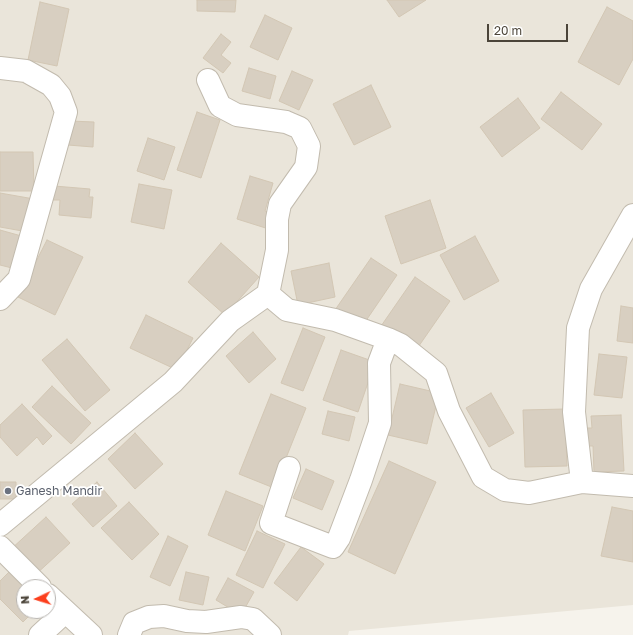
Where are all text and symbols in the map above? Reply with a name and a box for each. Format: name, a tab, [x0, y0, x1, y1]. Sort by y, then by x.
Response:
scale bar	[489, 16, 570, 42]
text: 20 m	[494, 23, 522, 38]
place label: Ganesh Mandir	[16, 484, 102, 498]
marker: Ganesh Mandir	[3, 486, 13, 496]
north arrow	[16, 579, 56, 619]
text: N	[18, 595, 31, 604]

